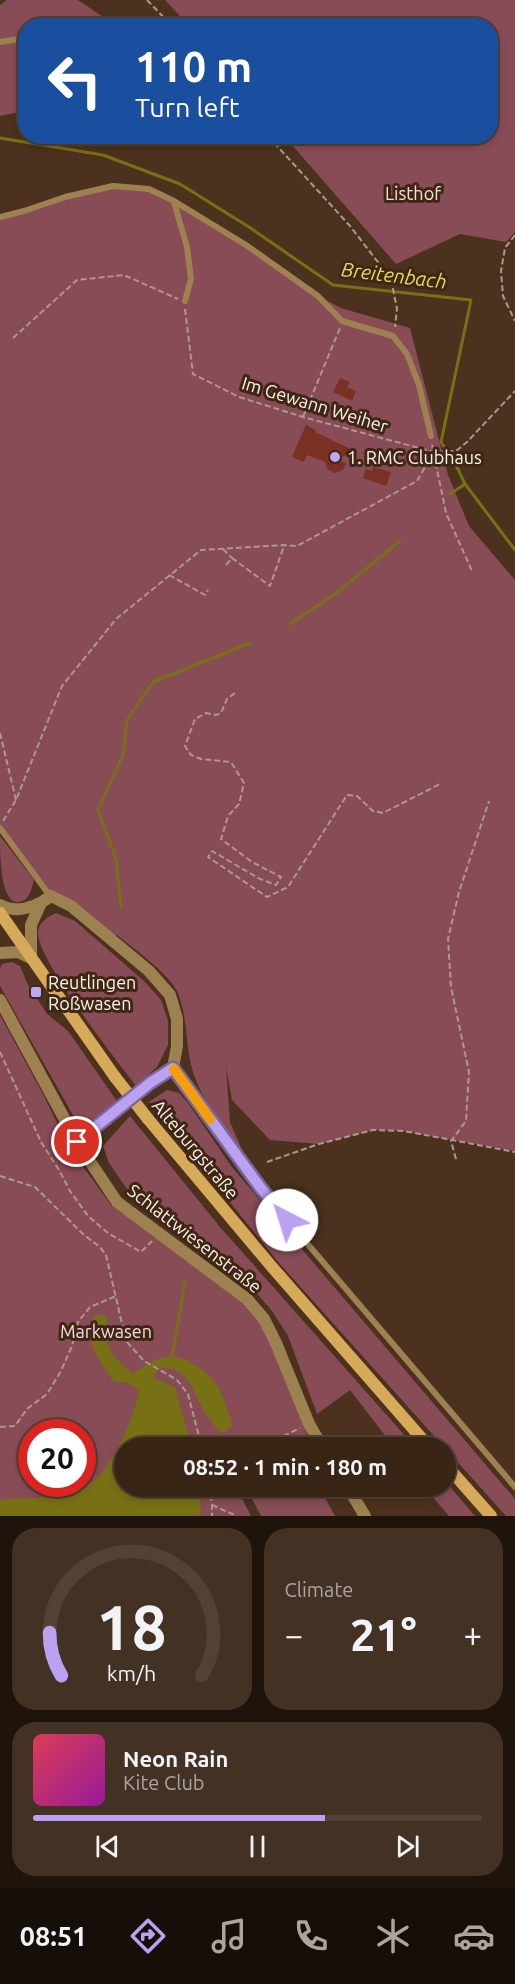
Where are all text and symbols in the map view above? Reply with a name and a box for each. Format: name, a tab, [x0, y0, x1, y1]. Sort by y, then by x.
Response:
icon: left	[36, 42, 114, 120]
text: 110 m	[135, 43, 252, 90]
text: Turn left	[135, 92, 239, 122]
park label: Listhof	[385, 183, 441, 203]
water label: Breitenbach	[340, 257, 448, 293]
street label: Im Gewann Weiher	[240, 372, 391, 436]
place label: 1. RMC Clubhaus	[347, 447, 482, 467]
marker: 1. RMC Clubhaus	[328, 450, 342, 464]
place label: Reutlingen Roßwasen	[48, 972, 136, 1013]
marker: Reutlingen Roßwasen	[29, 985, 43, 999]
street label: Alteburgstraße	[149, 1095, 243, 1203]
pin	[51, 1116, 102, 1167]
icon: arrive	[60, 1125, 93, 1158]
street label: Schlattwiesenstraße	[124, 1180, 266, 1296]
position arrow	[255, 1188, 319, 1252]
park label: Markwasen	[60, 1321, 152, 1341]
speed limit sign: 20	[18, 1419, 96, 1497]
text: 08:52 · 1 min · 180 m	[183, 1454, 387, 1479]
text: Climate	[285, 1578, 353, 1601]
text: 18	[97, 1592, 167, 1662]
text: 21°	[350, 1609, 417, 1660]
text: −	[285, 1616, 303, 1653]
text: +	[463, 1616, 482, 1653]
text: km/h	[107, 1661, 156, 1685]
text: Neon Rain	[123, 1746, 228, 1771]
text: Kite Club	[123, 1771, 205, 1794]
icon: previous	[91, 1830, 124, 1863]
icon: pause	[241, 1830, 274, 1863]
icon: next	[391, 1830, 424, 1863]
icon: directions	[127, 1915, 169, 1957]
icon: music	[208, 1915, 250, 1957]
icon: phone	[290, 1915, 332, 1957]
icon: climate	[372, 1915, 414, 1957]
icon: car	[453, 1915, 495, 1957]
text: 08:51	[20, 1921, 87, 1951]

